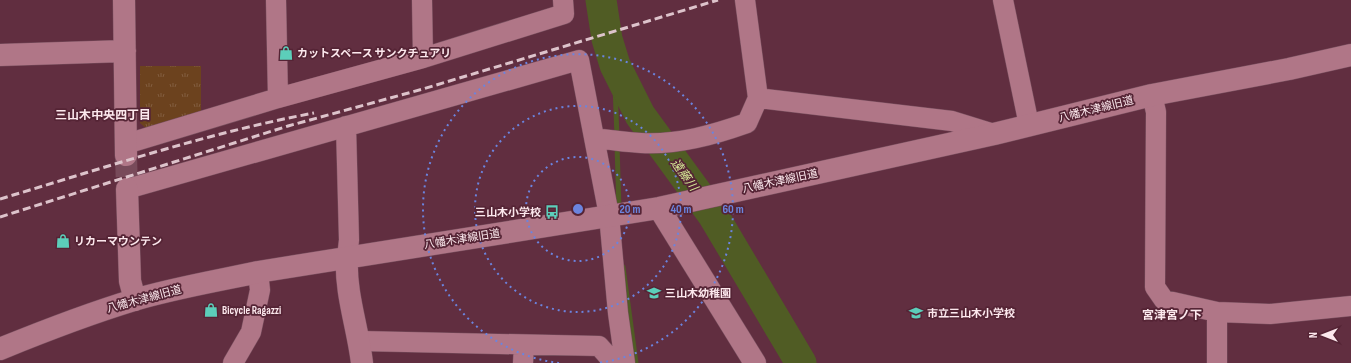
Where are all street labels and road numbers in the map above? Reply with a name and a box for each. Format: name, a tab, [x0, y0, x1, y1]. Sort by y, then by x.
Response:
street label: 八幡木津線旧道	[1057, 93, 1135, 125]
street label: 八幡木津線旧道	[741, 167, 819, 195]
street label: 八幡木津線旧道	[423, 227, 501, 251]
street label: 八幡木津線旧道	[105, 283, 183, 315]

